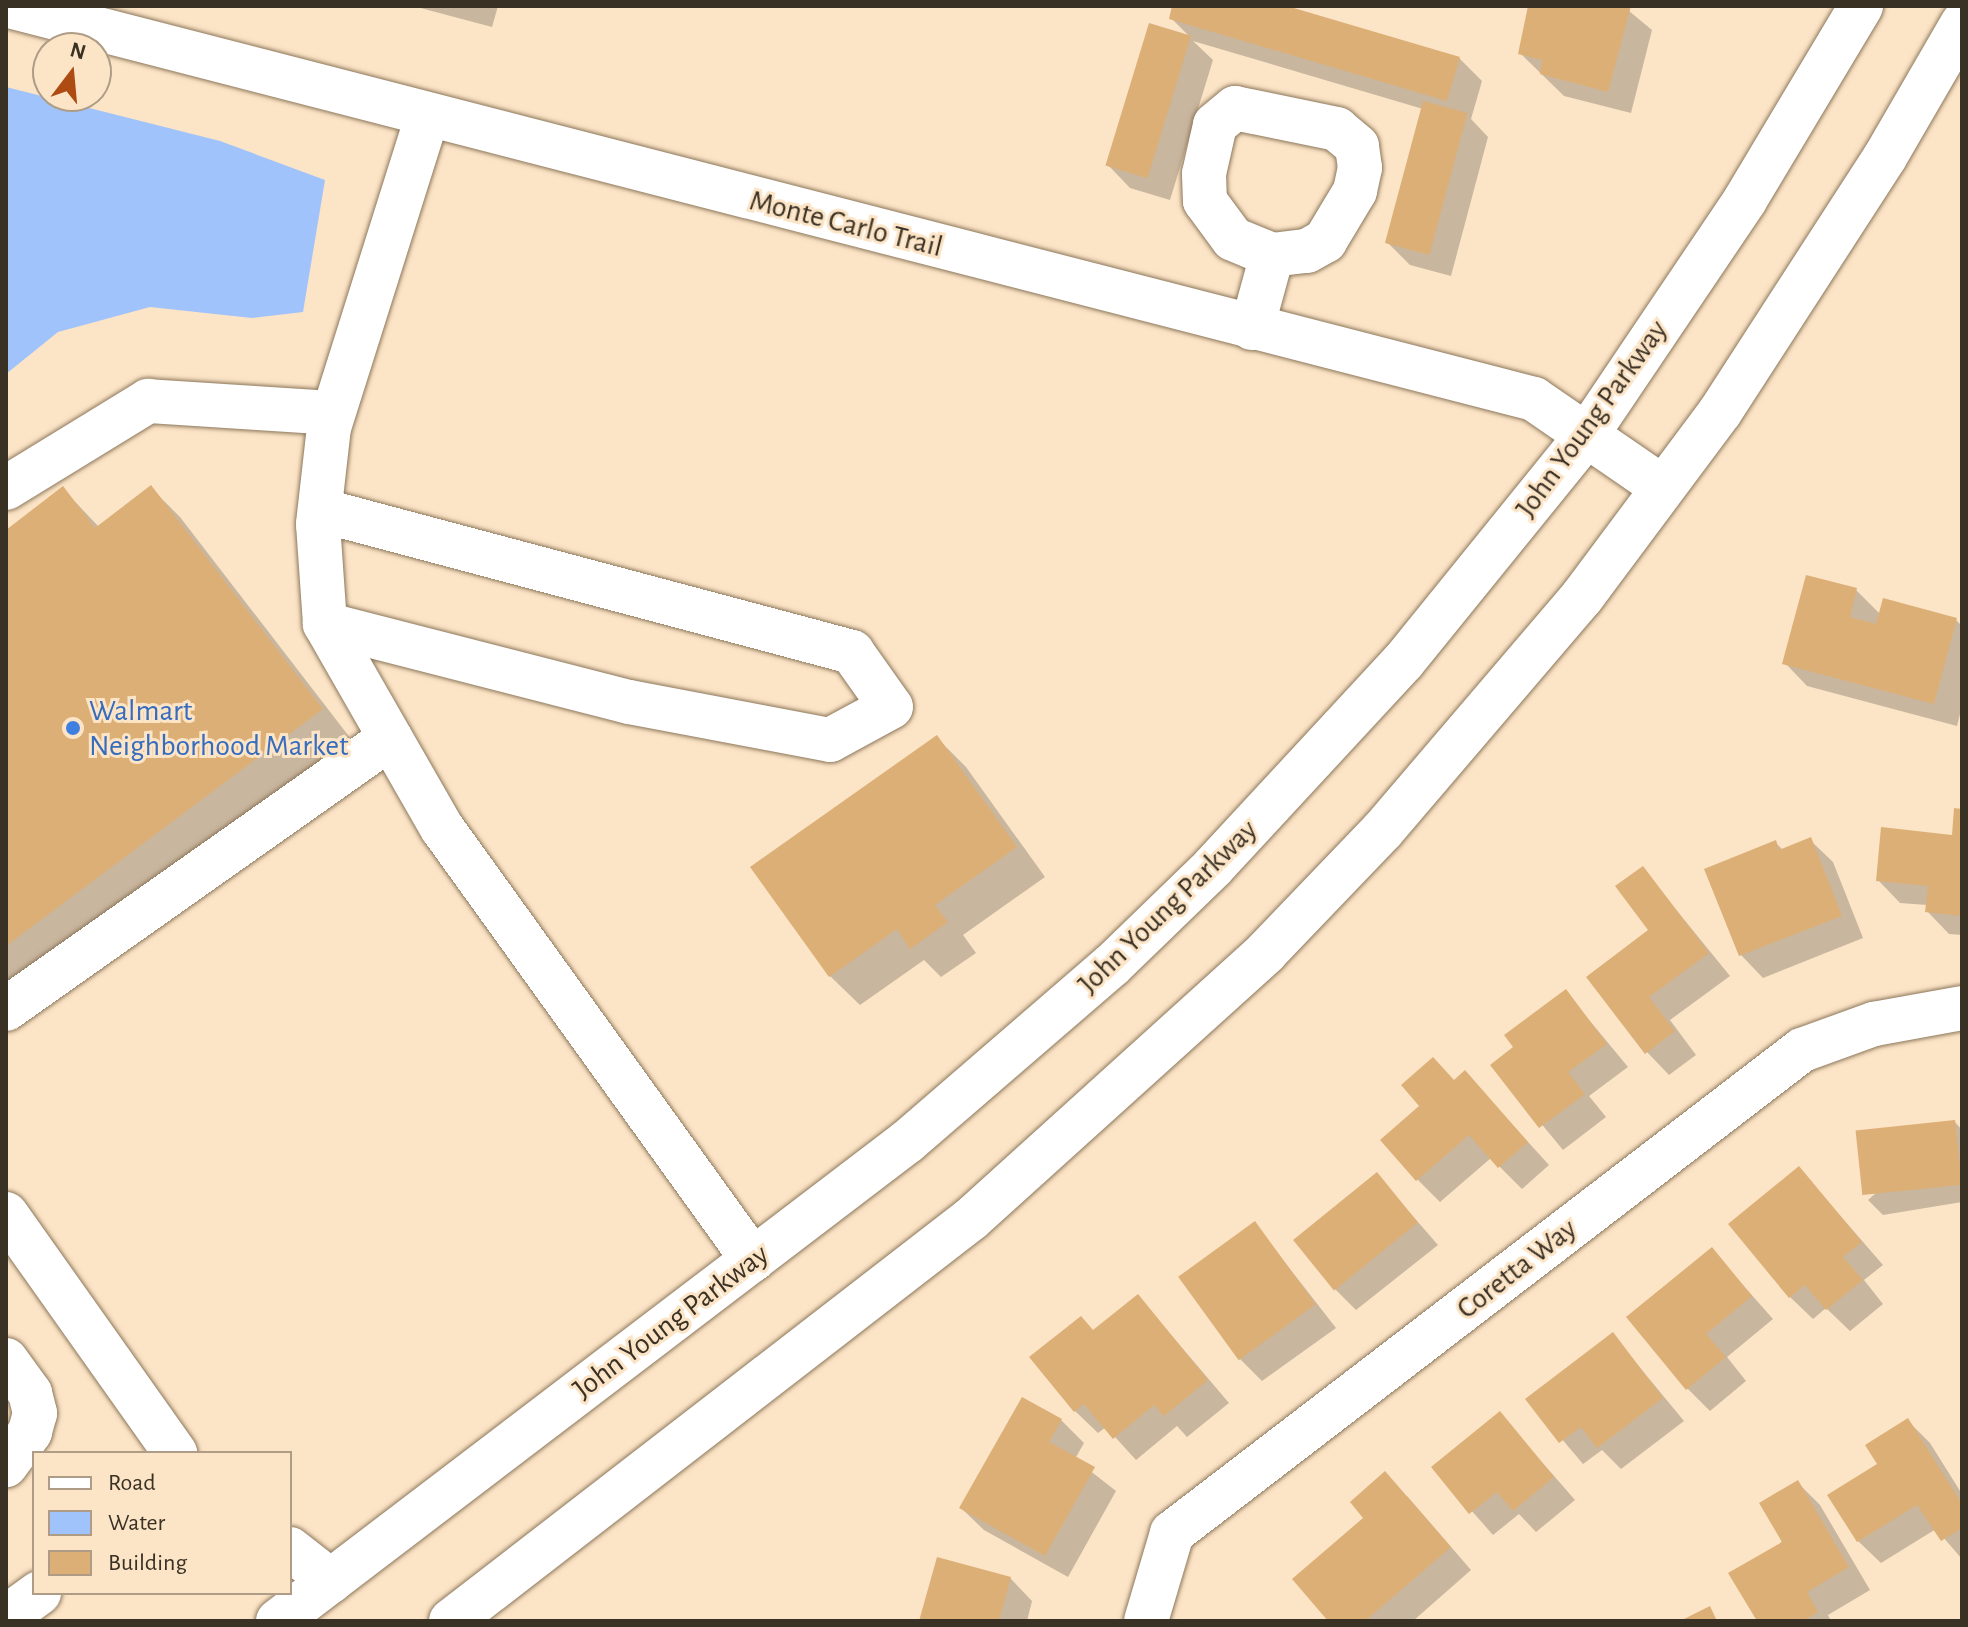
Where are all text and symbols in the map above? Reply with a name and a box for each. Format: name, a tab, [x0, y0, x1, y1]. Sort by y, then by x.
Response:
north arrow	[32, 32, 112, 112]
text: N	[68, 38, 88, 64]
street label: Monte Carlo Trail	[746, 183, 946, 265]
street label: John Young Parkway	[1508, 313, 1676, 525]
place label: Walmart Neighborhood Market	[89, 693, 349, 764]
marker: Walmart Neighborhood Market	[64, 719, 82, 737]
street label: John Young Parkway	[1071, 812, 1265, 1002]
street label: Coretta Way	[1450, 1211, 1584, 1327]
street label: John Young Parkway	[566, 1237, 776, 1407]
legend	[32, 1451, 292, 1595]
text: Road	[108, 1471, 156, 1495]
text: Water	[108, 1511, 165, 1535]
text: Building	[108, 1551, 187, 1575]

